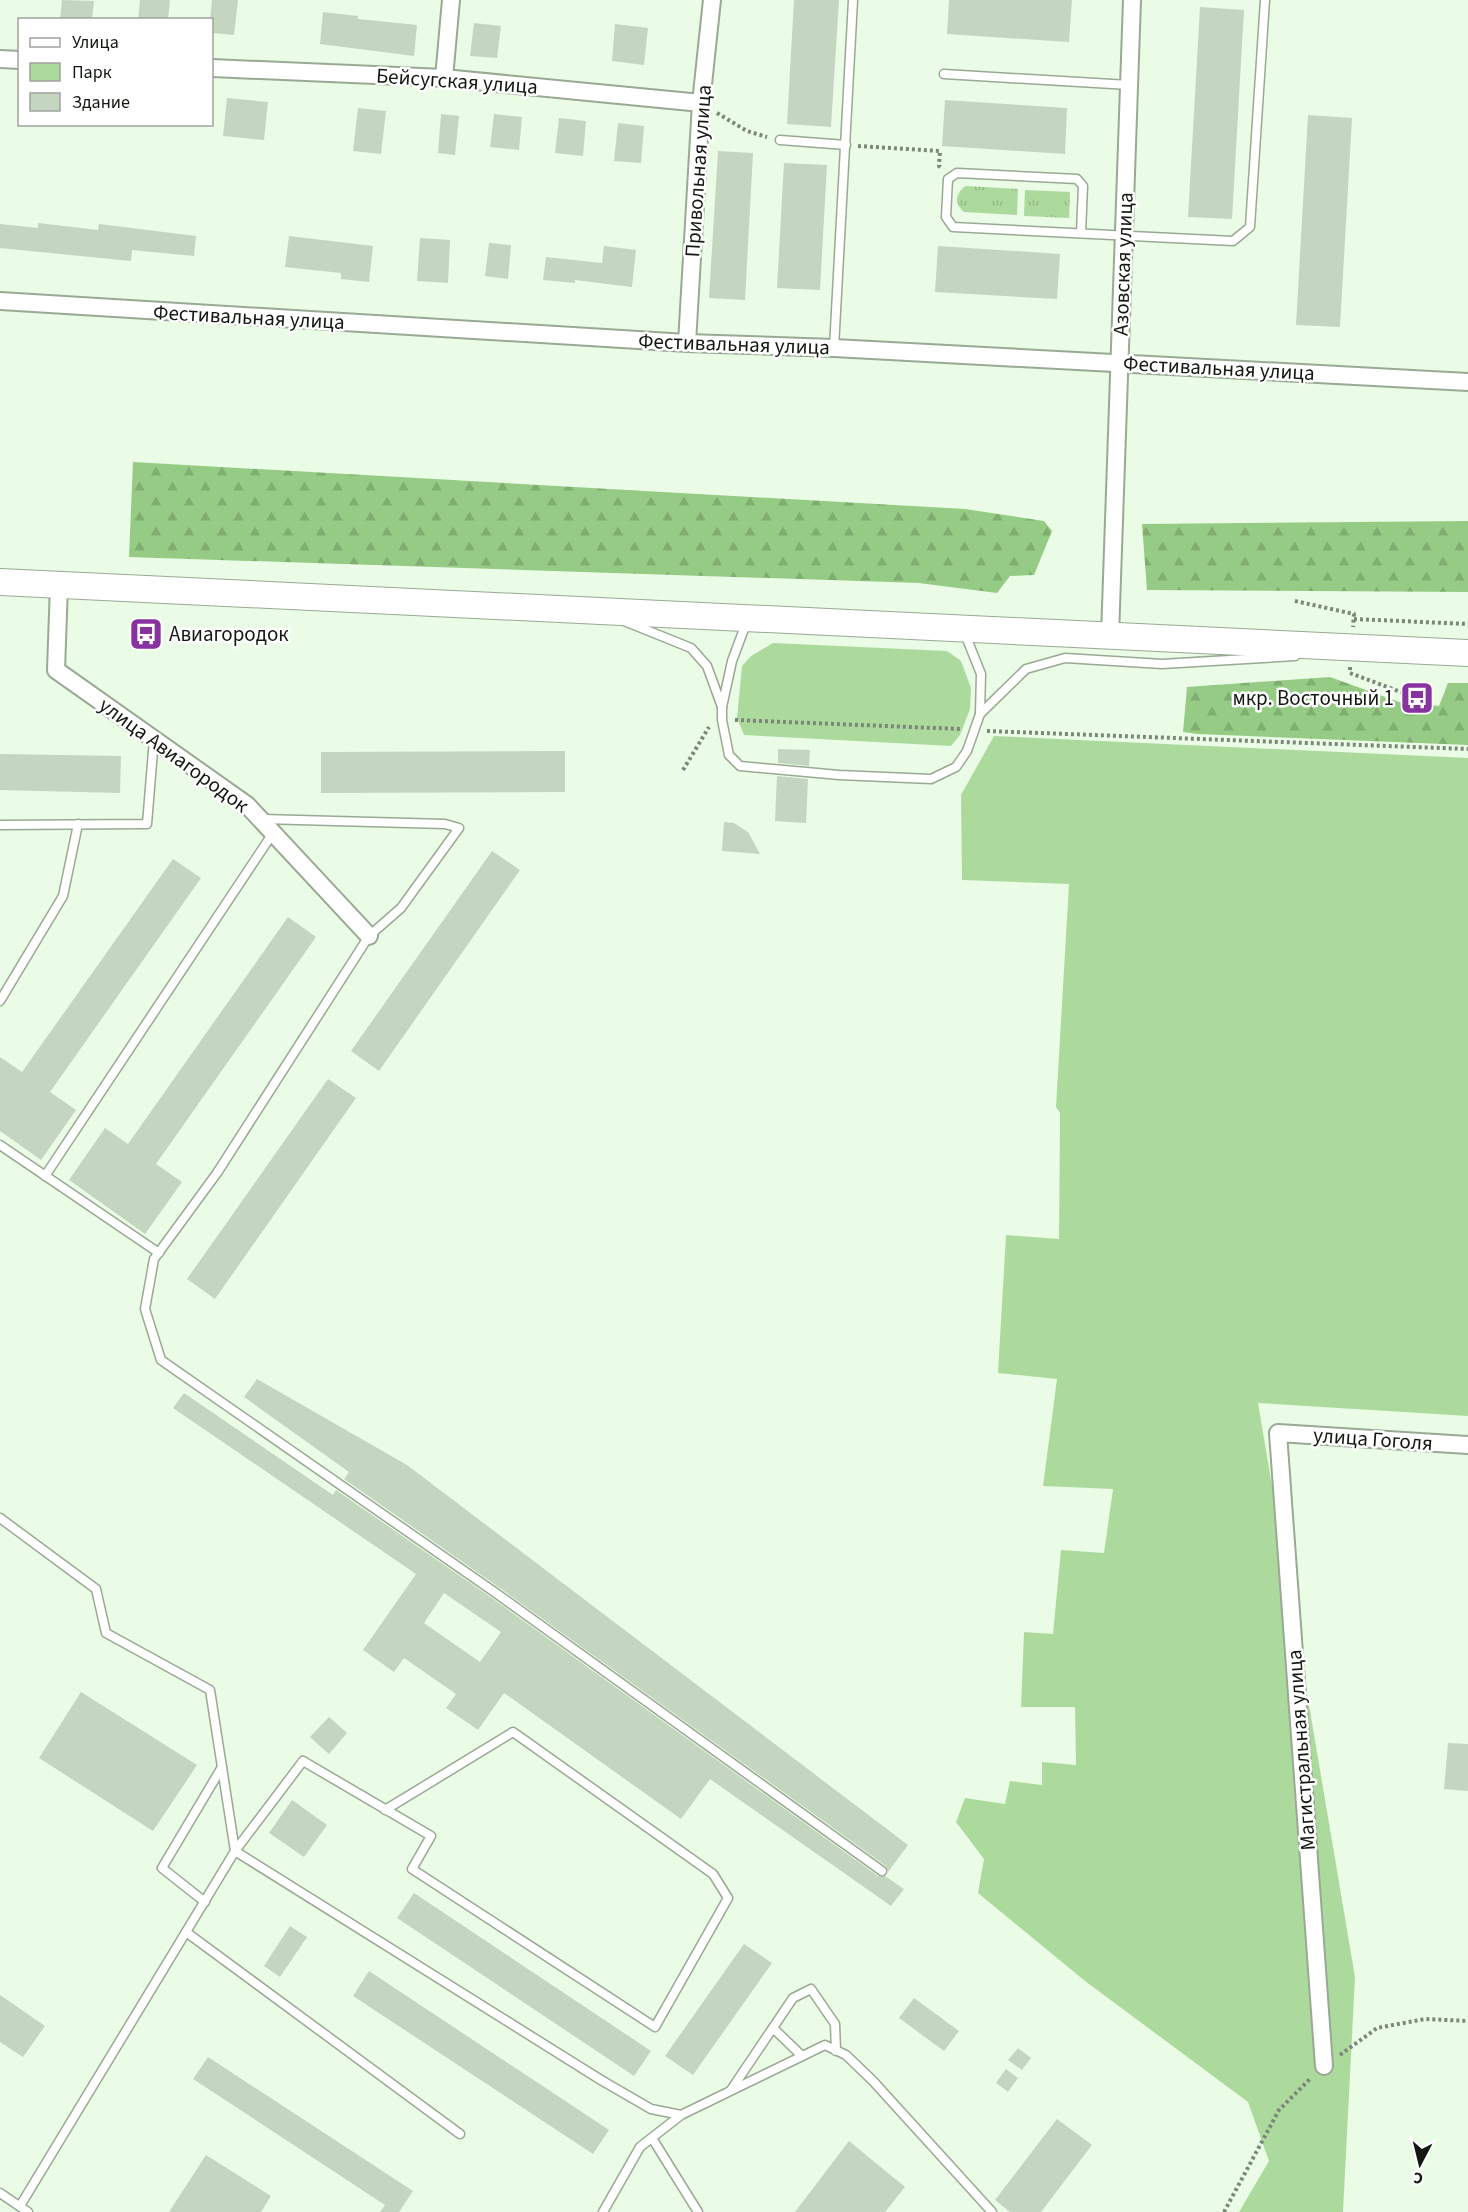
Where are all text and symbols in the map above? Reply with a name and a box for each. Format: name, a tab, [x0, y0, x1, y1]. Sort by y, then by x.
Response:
legend	[18, 18, 213, 126]
text: Улица	[72, 30, 119, 55]
text: Парк	[72, 60, 112, 85]
street label: Бейсугская улица	[375, 60, 539, 102]
street label: Привольная улица	[677, 84, 719, 258]
text: Здание	[72, 90, 130, 115]
street label: Азовская улица	[1106, 192, 1140, 336]
street label: Фестивальная улица	[152, 297, 346, 337]
street label: Фестивальная улица	[638, 326, 830, 362]
street label: Фестивальная улица	[1122, 348, 1316, 388]
bus stop icon: Авиагородок	[128, 616, 164, 652]
place label: Авиагородок	[169, 619, 289, 649]
bus stop icon: мкр. Восточный 1	[1399, 680, 1435, 716]
place label: мкр. Восточный 1	[1232, 683, 1394, 713]
street label: улица Авиагородок	[93, 690, 256, 820]
street label: улица Гоголя	[1312, 1420, 1434, 1458]
street label: Магистральная улица	[1279, 1649, 1323, 1851]
north arrow	[1390, 2134, 1450, 2194]
text: С	[1412, 2166, 1424, 2189]

